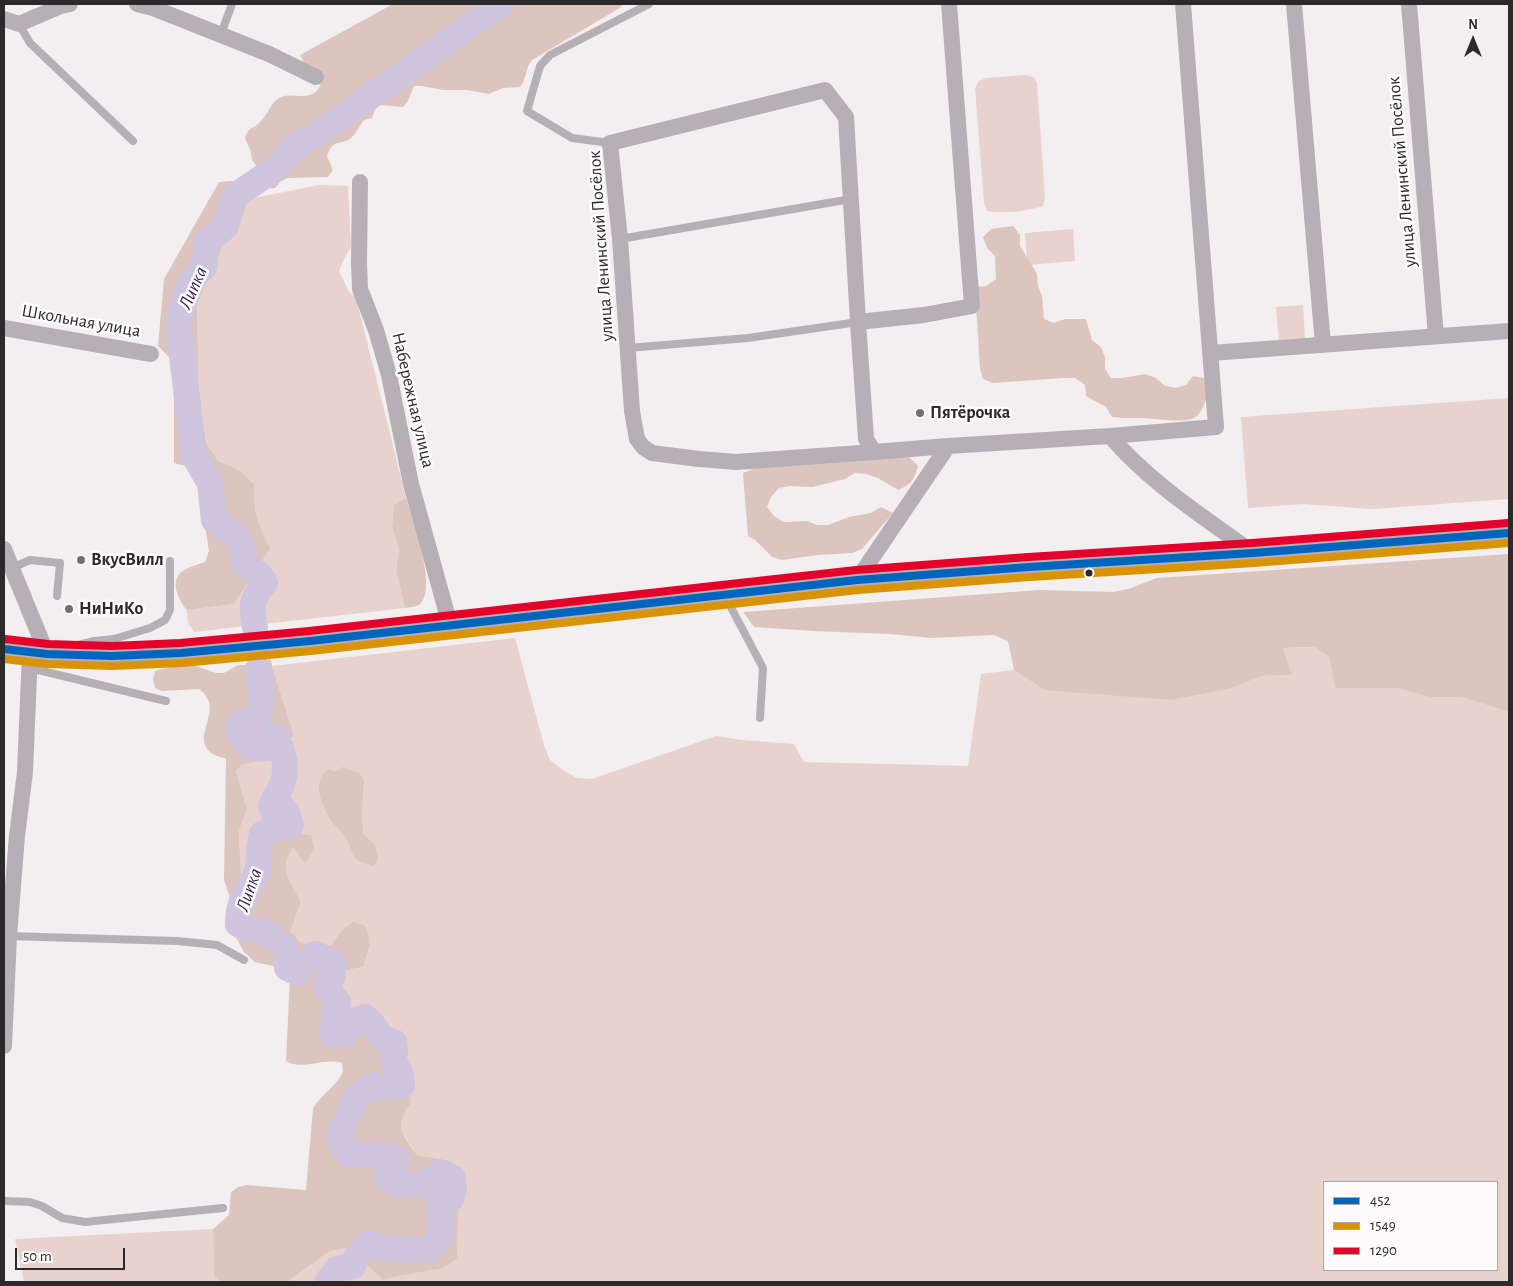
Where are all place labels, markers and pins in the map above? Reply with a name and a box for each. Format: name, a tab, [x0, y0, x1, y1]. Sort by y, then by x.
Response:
place label: Пятёрочка	[930, 402, 1010, 424]
marker: Пятёрочка	[914, 407, 926, 419]
place label: ВкусВилл	[91, 549, 164, 571]
marker: ВкусВилл	[75, 554, 87, 566]
unlabelled marker	[1084, 568, 1094, 578]
place label: НиНиКо	[79, 598, 143, 620]
marker: НиНиКо	[63, 603, 75, 615]

